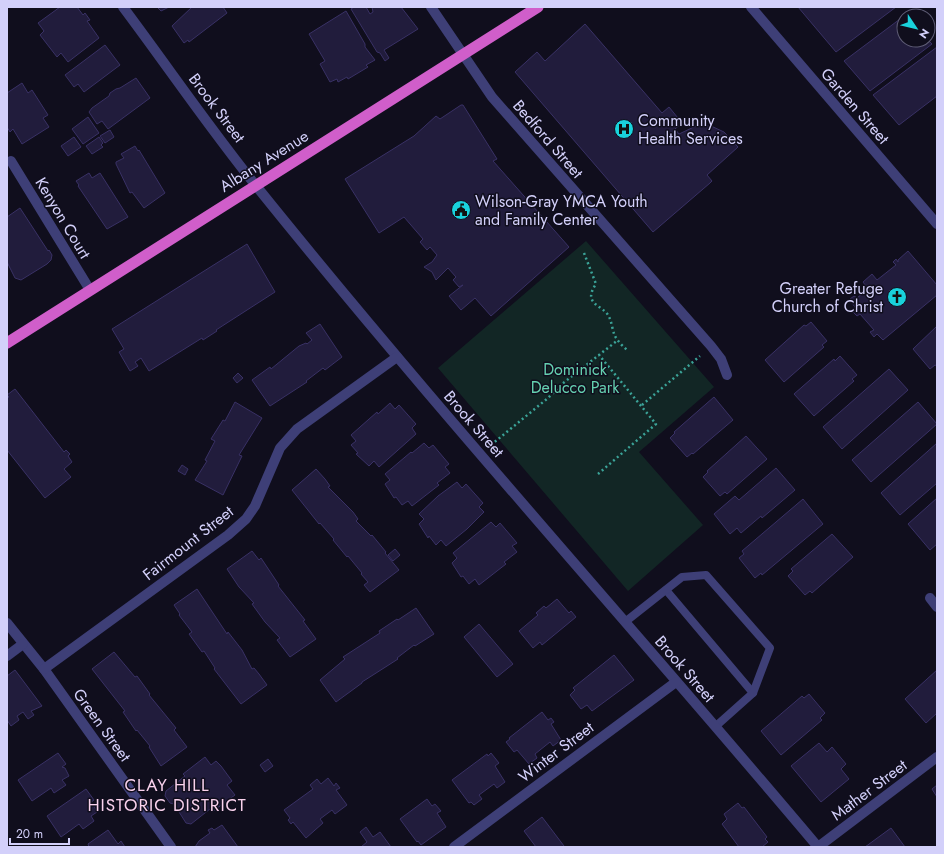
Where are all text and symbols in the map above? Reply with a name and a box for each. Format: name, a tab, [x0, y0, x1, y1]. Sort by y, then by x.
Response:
north arrow	[896, 8, 936, 48]
text: N	[915, 26, 933, 42]
street label: Garden Street	[815, 63, 895, 149]
street label: Brook Street	[183, 68, 251, 148]
street label: Bedford Street	[507, 95, 589, 183]
place label: Community Health Services	[638, 109, 743, 150]
hospital icon: Community Health Services	[613, 118, 635, 140]
street label: Albany Avenue	[215, 124, 313, 198]
street label: Kenyon Court	[30, 173, 96, 263]
place label: Wilson-Gray YMCA Youth and Family Center	[475, 190, 648, 231]
public building icon: Wilson-Gray YMCA Youth and Family Center	[450, 199, 472, 221]
place label: Greater Refuge Church of Christ	[772, 277, 883, 318]
church icon: Greater Refuge Church of Christ	[886, 286, 908, 308]
park label: Dominick Delucco Park	[531, 358, 620, 399]
street label: Brook Street	[439, 386, 510, 462]
street label: Fairmount Street	[138, 500, 238, 586]
street label: Brook Street	[650, 631, 721, 707]
street label: Green Street	[68, 684, 137, 766]
street label: Winter Street	[514, 716, 599, 788]
street label: Mather Street	[826, 754, 912, 826]
district label: CLAY HILL HISTORIC DISTRICT	[87, 773, 247, 817]
scale bar	[10, 820, 69, 846]
text: 20 m	[16, 825, 43, 843]

